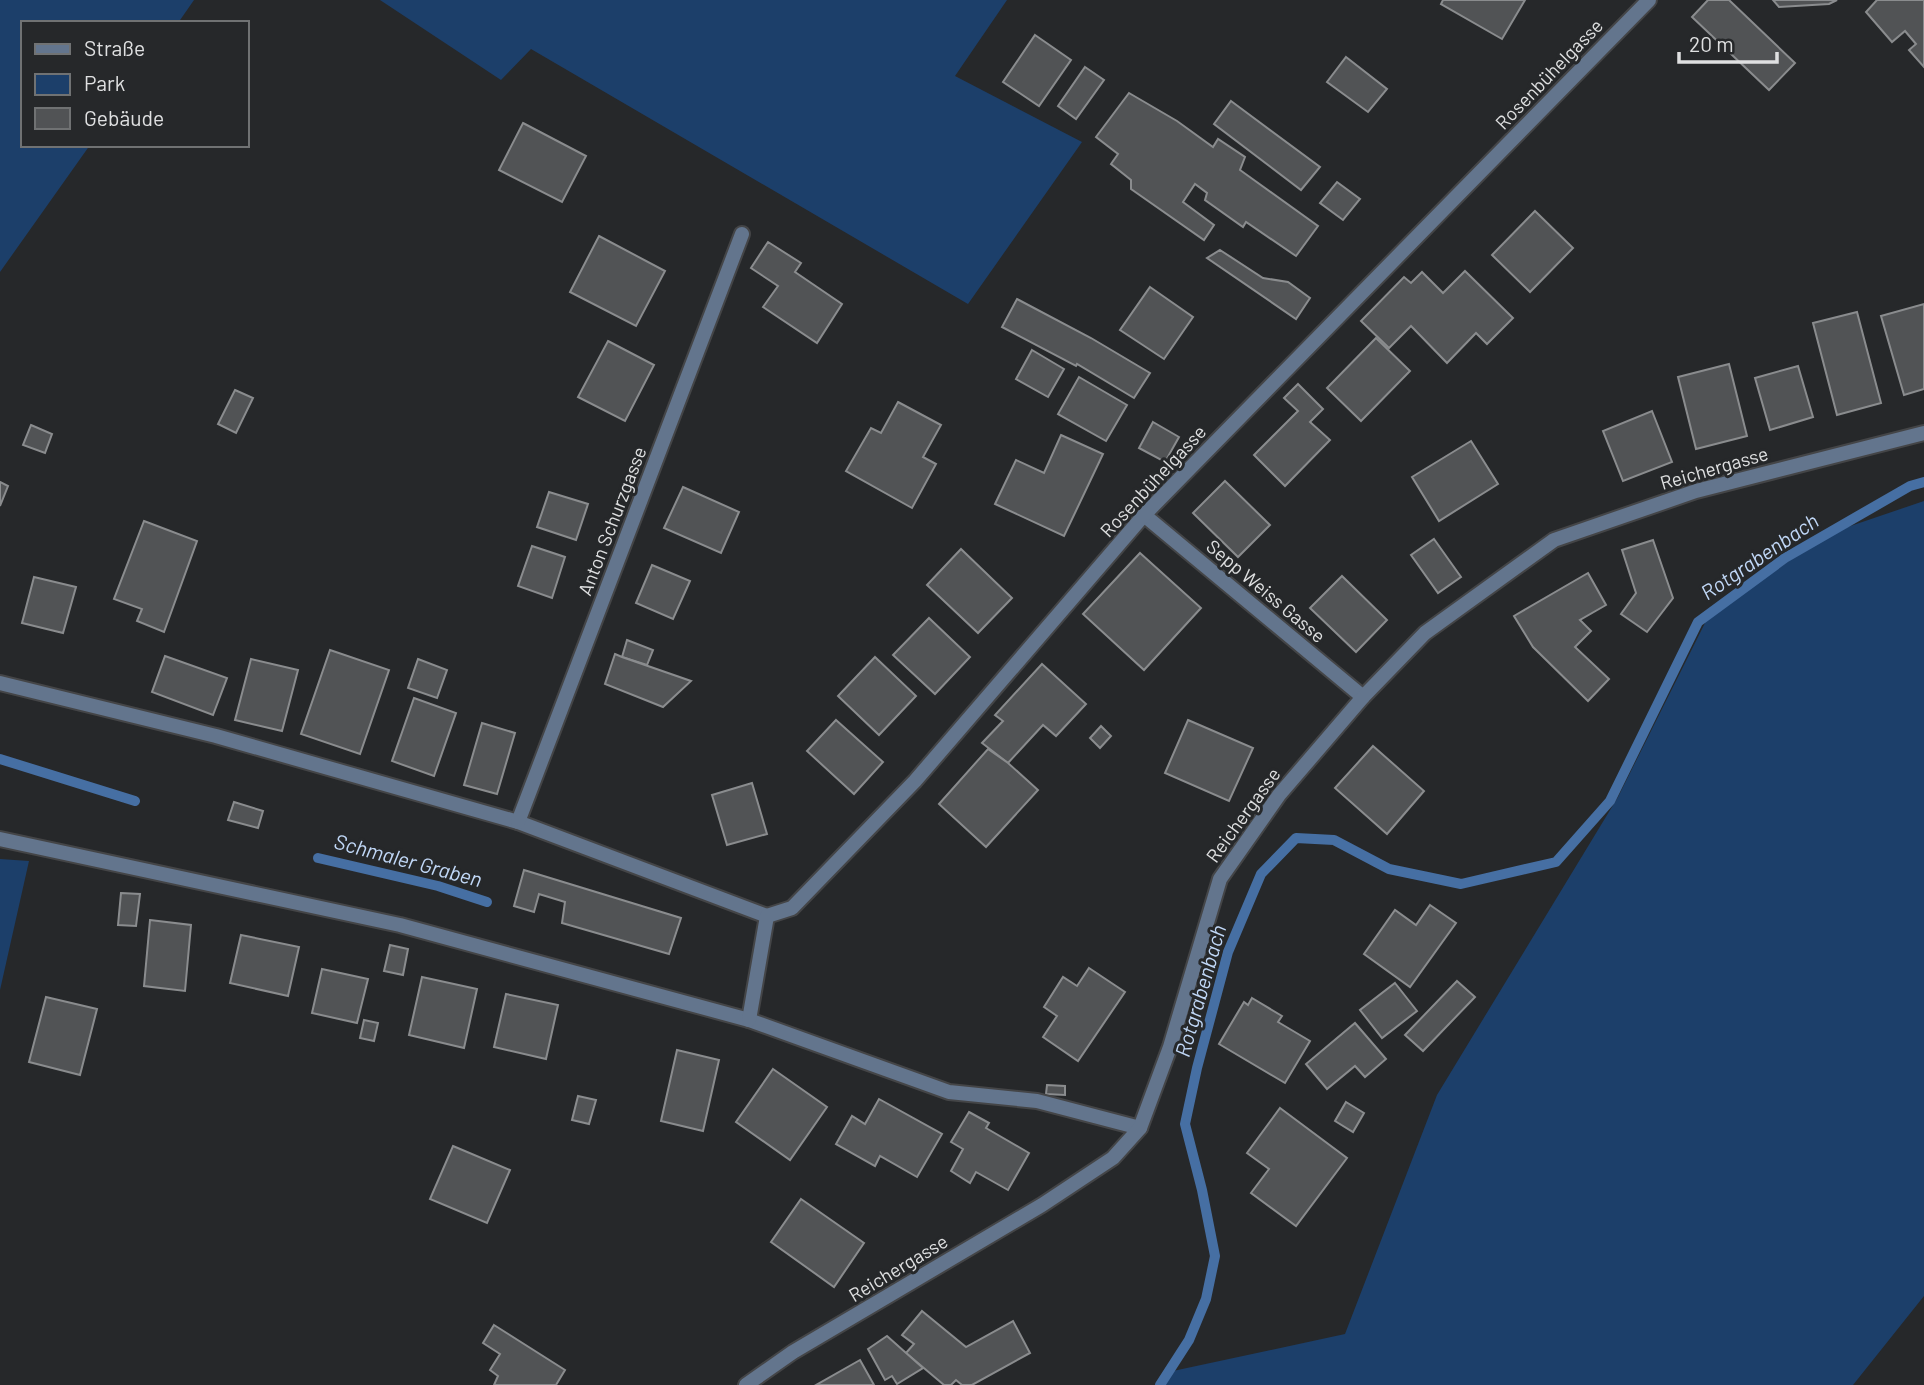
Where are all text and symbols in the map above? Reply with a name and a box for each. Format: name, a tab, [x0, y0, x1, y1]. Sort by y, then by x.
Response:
street label: Rosenbühelgasse	[1490, 14, 1607, 134]
legend	[21, 21, 248, 147]
scale bar	[1679, 21, 1777, 65]
text: 20 m	[1689, 31, 1734, 56]
text: Straße	[84, 35, 145, 60]
text: Park	[84, 70, 125, 95]
text: Gebäude	[84, 105, 164, 130]
street label: Rosenbühelgasse	[1095, 420, 1210, 541]
street label: Reichergasse	[1657, 441, 1771, 494]
street label: Anton Schurzgasse	[573, 443, 651, 599]
water label: Rotgrabenbach	[1696, 507, 1823, 604]
street label: Sepp Weiss Gasse	[1202, 534, 1330, 647]
street label: Reichergasse	[1201, 763, 1285, 867]
water label: Schmaler Graben	[332, 828, 485, 891]
water label: Rotgrabenbach	[1169, 922, 1230, 1060]
street label: Reichergasse	[844, 1229, 951, 1306]

